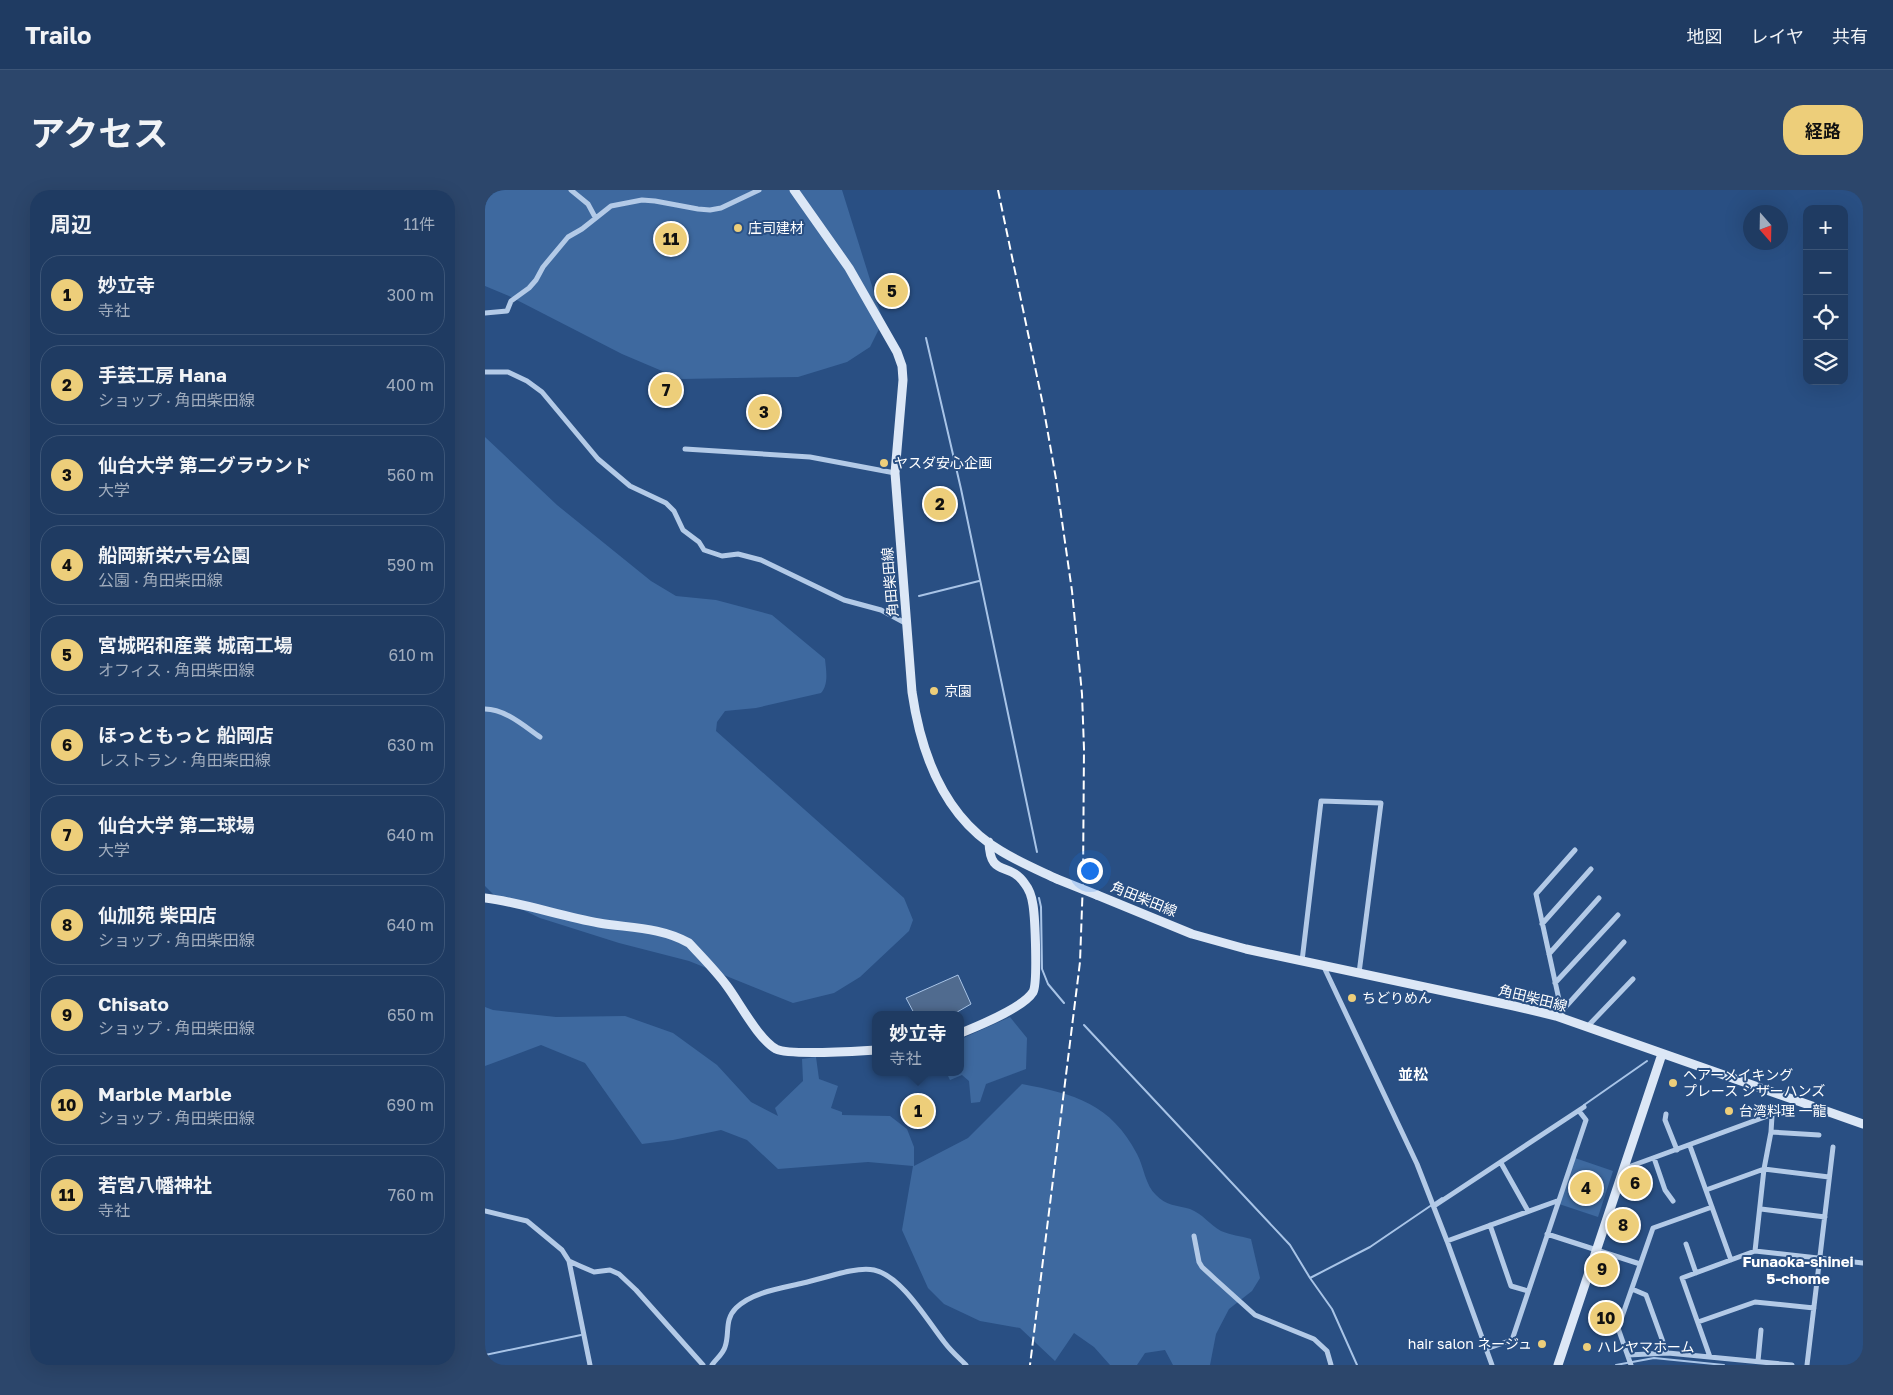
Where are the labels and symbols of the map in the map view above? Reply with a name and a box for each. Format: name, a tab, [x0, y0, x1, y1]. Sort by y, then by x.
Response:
north arrow	[1743, 205, 1788, 250]
place label: 庄司建材	[748, 219, 804, 236]
pin: 11	[655, 220, 687, 258]
marker: 庄司建材	[732, 222, 744, 234]
pin: 5	[876, 272, 908, 310]
pin: 7	[650, 371, 682, 409]
pin: 3	[748, 393, 780, 431]
place label: ヤスダ安心企画	[894, 454, 992, 471]
marker: ヤスダ安心企画	[878, 457, 890, 469]
pin: 2	[924, 485, 956, 523]
street label: 角田柴田線	[878, 546, 901, 618]
place label: 京園	[944, 682, 972, 699]
marker: 京園	[928, 685, 940, 697]
your location	[1077, 858, 1103, 884]
street label: 角田柴田線	[1109, 878, 1180, 920]
street label: 角田柴田線	[1497, 981, 1569, 1014]
place label: ちどりめん	[1362, 989, 1432, 1006]
marker: ちどりめん	[1346, 992, 1358, 1004]
district label: 並松	[1398, 1065, 1428, 1083]
place label: ヘアーメイキング プレース シザーハンズ	[1683, 1066, 1825, 1099]
marker: ヘアーメイキング プレース シザーハンズ	[1667, 1077, 1679, 1089]
pin: 1	[902, 1092, 934, 1130]
place label: 台湾料理 一龍	[1739, 1102, 1827, 1119]
marker: 台湾料理 一龍	[1723, 1105, 1735, 1117]
pin: 6	[1619, 1164, 1651, 1202]
pin: 4	[1570, 1169, 1602, 1207]
pin: 8	[1607, 1206, 1639, 1244]
pin: 9	[1586, 1250, 1618, 1288]
district label: Funaoka-shinei 5-chome	[1742, 1252, 1854, 1287]
pin: 10	[1590, 1299, 1622, 1337]
place label: hair salon ネージュ	[1408, 1335, 1532, 1352]
marker: hair salon ネージュ	[1536, 1338, 1548, 1350]
place label: ハレヤマホーム	[1597, 1338, 1695, 1355]
marker: ハレヤマホーム	[1581, 1341, 1593, 1353]

